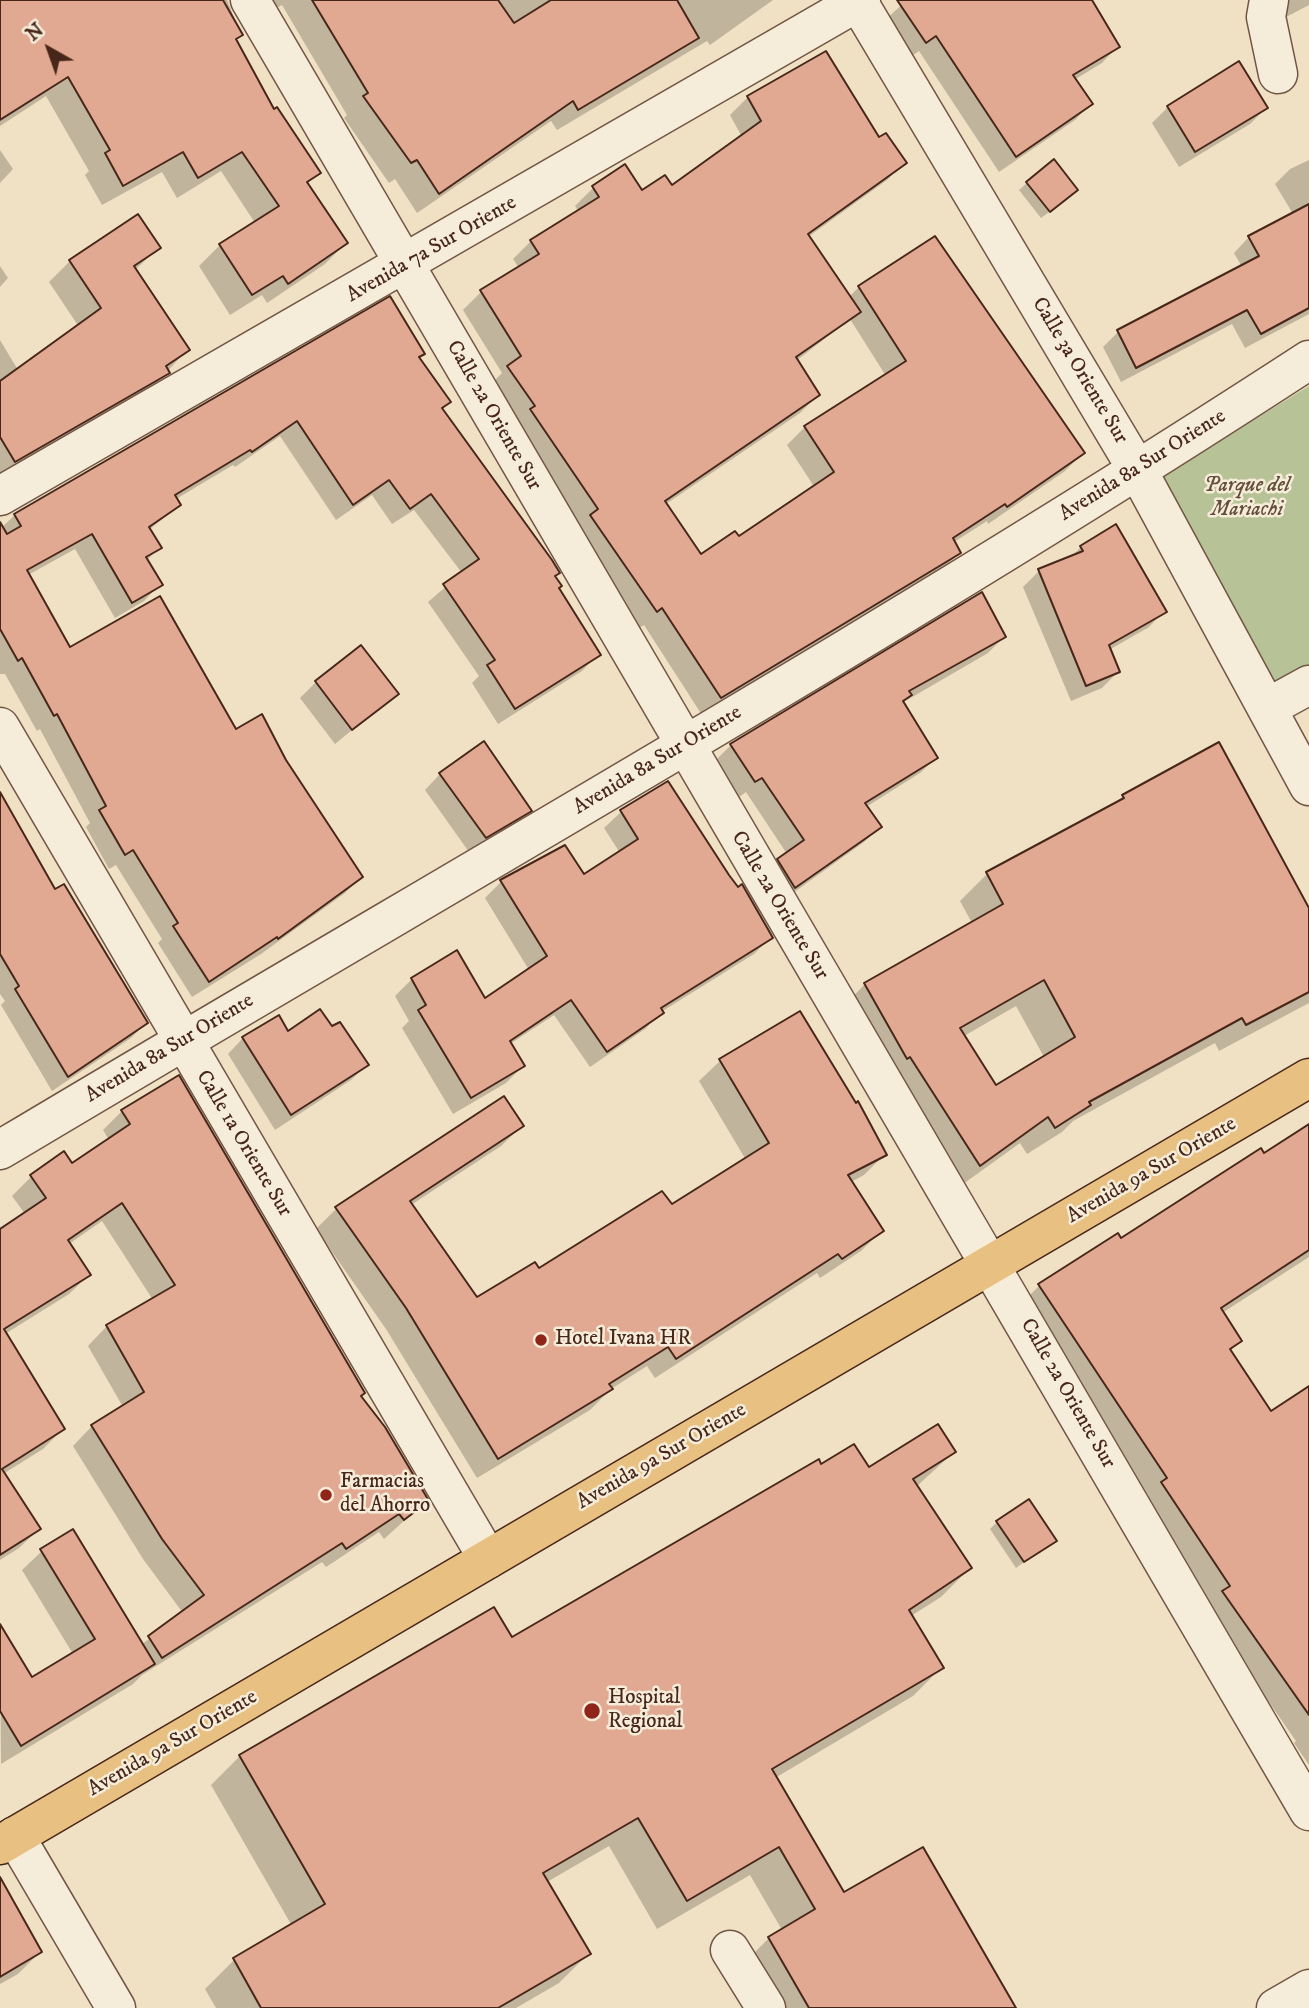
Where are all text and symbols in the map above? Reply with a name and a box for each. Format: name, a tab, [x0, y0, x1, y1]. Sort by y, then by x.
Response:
north arrow	[14, 14, 84, 84]
text: N	[22, 19, 49, 46]
street label: Avenida 7a Sur Oriente	[342, 191, 522, 309]
street label: Calle 3a Oriente Sur	[1025, 293, 1133, 449]
street label: Calle 2a Oriente Sur	[440, 337, 546, 495]
street label: Avenida 8a Sur Oriente	[1055, 405, 1231, 527]
park label: Parque del Mariachi	[1204, 474, 1290, 524]
street label: Avenida 8a Sur Oriente	[569, 701, 747, 821]
street label: Calle 2a Oriente Sur	[725, 827, 833, 985]
street label: Avenida 8a Sur Oriente	[81, 989, 259, 1109]
street label: Calle 1a Oriente Sur	[189, 1066, 297, 1222]
street label: Avenida 9a Sur Oriente	[1063, 1112, 1241, 1230]
street label: Calle 2a Oriente Sur	[1014, 1315, 1120, 1473]
place label: Hotel Ivana HR	[555, 1327, 691, 1353]
marker: Hotel Ivana HR	[533, 1332, 549, 1348]
street label: Avenida 9a Sur Oriente	[573, 1398, 751, 1516]
place label: Farmacias del Ahorro	[340, 1470, 430, 1520]
marker: Farmacias del Ahorro	[318, 1487, 334, 1503]
street label: Avenida 9a Sur Oriente	[84, 1685, 262, 1803]
place label: Hospital Regional	[608, 1686, 683, 1736]
marker: Hospital Regional	[582, 1701, 602, 1721]

